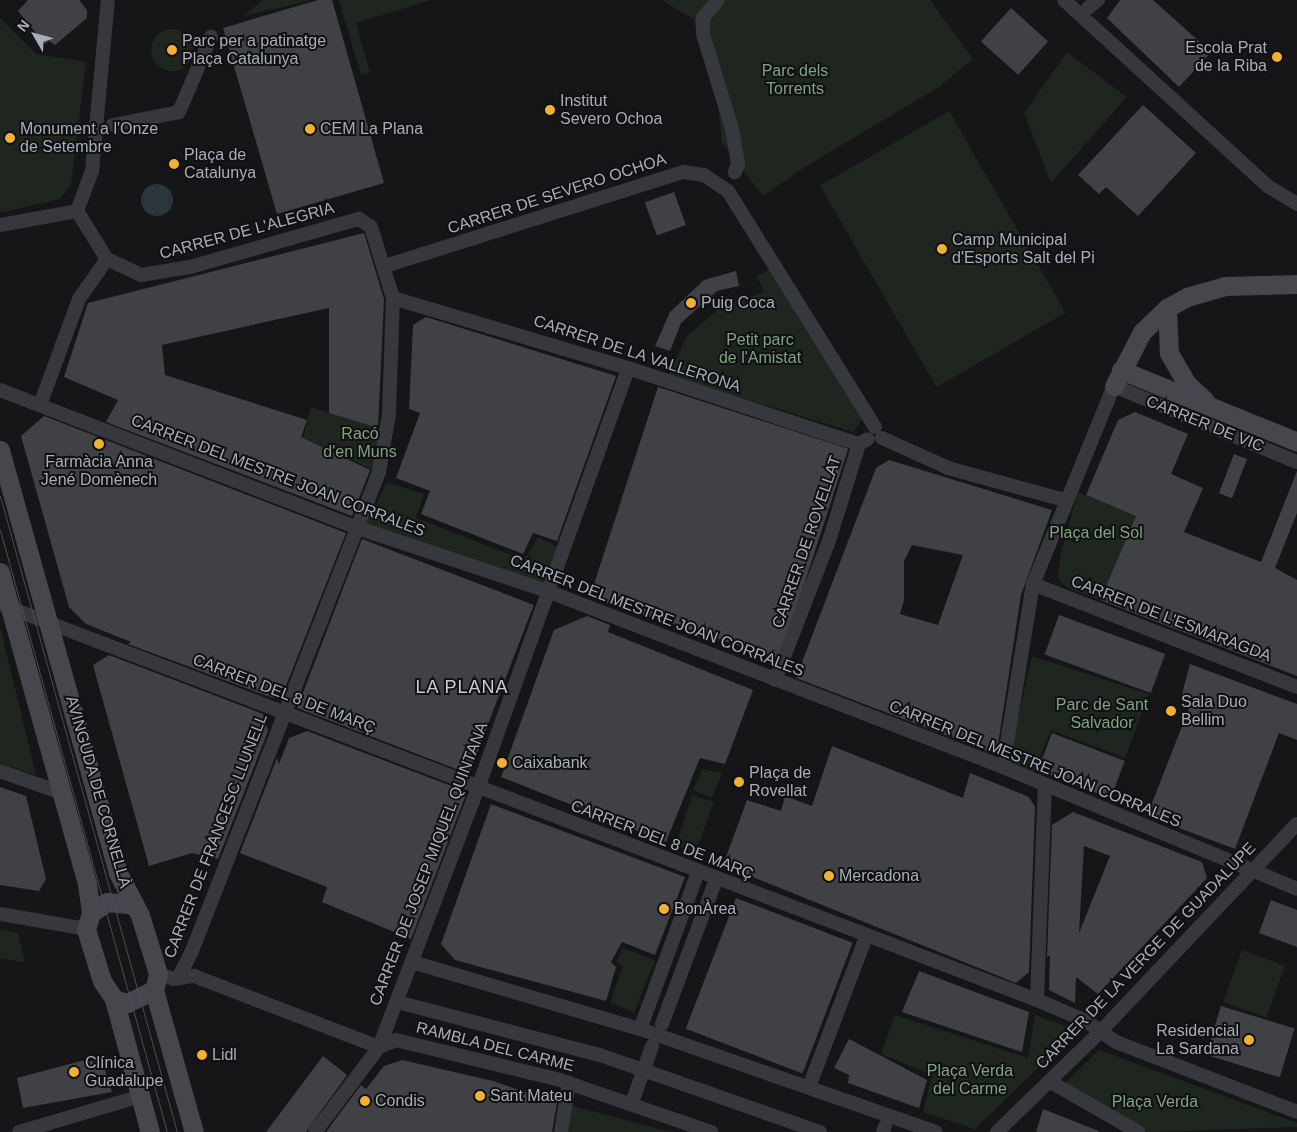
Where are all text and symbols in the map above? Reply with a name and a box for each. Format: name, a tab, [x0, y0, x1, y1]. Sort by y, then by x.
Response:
north arrow	[10, 10, 60, 60]
text: N	[14, 17, 33, 35]
place label: Parc per a patinatge Plaça Catalunya	[182, 31, 326, 69]
place label: Escola Prat de la Riba	[1185, 38, 1267, 76]
marker: Parc per a patinatge Plaça Catalunya	[166, 44, 178, 56]
marker: Escola Prat de la Riba	[1271, 51, 1283, 63]
park label: Parc dels Torrents	[762, 61, 828, 99]
place label: Institut Severo Ochoa	[560, 91, 662, 129]
marker: Institut Severo Ochoa	[544, 104, 556, 116]
place label: Monument a l'Onze de Setembre	[20, 119, 158, 157]
place label: CEM La Plana	[320, 119, 423, 139]
marker: CEM La Plana	[304, 123, 316, 135]
marker: Monument a l'Onze de Setembre	[4, 132, 16, 144]
place label: Plaça de Catalunya	[184, 145, 256, 183]
street label: CARRER DE SEVERO OCHOA	[445, 150, 669, 238]
marker: Plaça de Catalunya	[168, 158, 180, 170]
street label: CARRER DE L'ALEGRIA	[158, 198, 336, 264]
place label: Camp Municipal d'Esports Salt del Pi	[952, 230, 1095, 268]
marker: Camp Municipal d'Esports Salt del Pi	[936, 243, 948, 255]
place label: Puig Coca	[701, 293, 775, 313]
marker: Puig Coca	[685, 297, 697, 309]
street label: CARRER DE LA VALLERONA	[531, 311, 743, 397]
park label: Petit parc de l'Amistat	[719, 330, 801, 368]
street label: CARRER DE VIC	[1143, 392, 1267, 456]
street label: CARRER DEL MESTRE JOAN CORRALES	[128, 411, 428, 541]
park label: Racó d'en Muns	[323, 424, 397, 462]
marker: Farmàcia Anna Jené Domènech	[93, 438, 105, 450]
place label: Farmàcia Anna Jené Domènech	[41, 452, 157, 490]
street label: CARRER DE ROVELLAT	[768, 453, 846, 631]
park label: Plaça del Sol	[1049, 523, 1143, 543]
street label: CARRER DEL MESTRE JOAN CORRALES	[507, 551, 807, 681]
street label: CARRER DE L'ESMARAGDA	[1068, 572, 1274, 666]
street label: CARRER DEL 8 DE MARÇ	[190, 650, 378, 738]
district label: LA PLANA	[414, 676, 510, 698]
place label: Sala Duo Bellim	[1181, 692, 1247, 730]
street label: AVINGUDA DE CORNELLÀ	[61, 693, 135, 891]
park label: Parc de Sant Salvador	[1056, 695, 1148, 733]
street label: CARRER DEL MESTRE JOAN CORRALES	[886, 696, 1184, 832]
marker: Sala Duo Bellim	[1165, 705, 1177, 717]
street label: CARRER DE FRANCESC LLUNELL	[160, 711, 272, 961]
street label: CARRER DE JOSEP MIQUEL QUINTANA	[366, 719, 492, 1009]
place label: Caixabank	[512, 753, 588, 773]
marker: Caixabank	[496, 757, 508, 769]
place label: Plaça de Rovellat	[749, 763, 811, 801]
marker: Plaça de Rovellat	[733, 776, 745, 788]
street label: CARRER DEL 8 DE MARÇ	[568, 796, 756, 884]
street label: CARRER DE LA VERGE DE GUADALUPE	[1032, 838, 1260, 1074]
place label: Mercadona	[839, 866, 919, 886]
marker: Mercadona	[823, 870, 835, 882]
place label: BonÀrea	[674, 899, 736, 919]
marker: BonÀrea	[658, 903, 670, 915]
street label: RAMBLA DEL CARME	[413, 1018, 577, 1076]
place label: Residencial La Sardana	[1156, 1021, 1239, 1059]
marker: Residencial La Sardana	[1243, 1034, 1255, 1046]
place label: Lidl	[212, 1045, 237, 1065]
marker: Lidl	[196, 1049, 208, 1061]
place label: Clínica Guadalupe	[85, 1053, 163, 1091]
park label: Plaça Verda del Carme	[927, 1061, 1013, 1099]
marker: Clínica Guadalupe	[67, 1065, 81, 1079]
place label: Sant Mateu	[490, 1086, 572, 1106]
marker: Sant Mateu	[474, 1090, 486, 1102]
place label: Condis	[375, 1091, 425, 1111]
park label: Plaça Verda	[1112, 1092, 1198, 1112]
marker: Condis	[359, 1095, 371, 1107]

